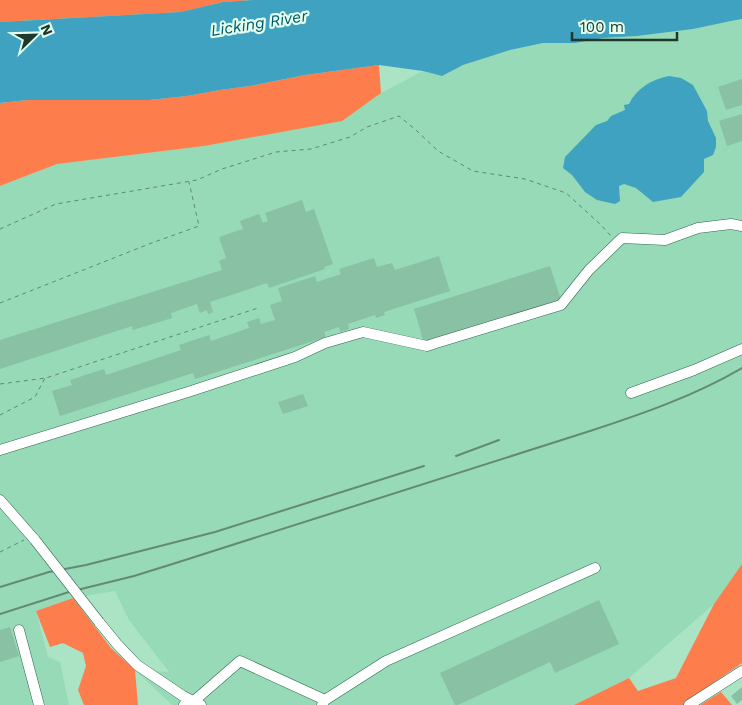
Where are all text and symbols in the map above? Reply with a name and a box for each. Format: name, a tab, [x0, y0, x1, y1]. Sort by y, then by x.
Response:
water label: Licking River	[209, 6, 309, 40]
north arrow	[10, 10, 60, 60]
scale bar	[572, 10, 677, 42]
text: 100 m	[580, 18, 624, 36]
text: N	[38, 22, 56, 38]

